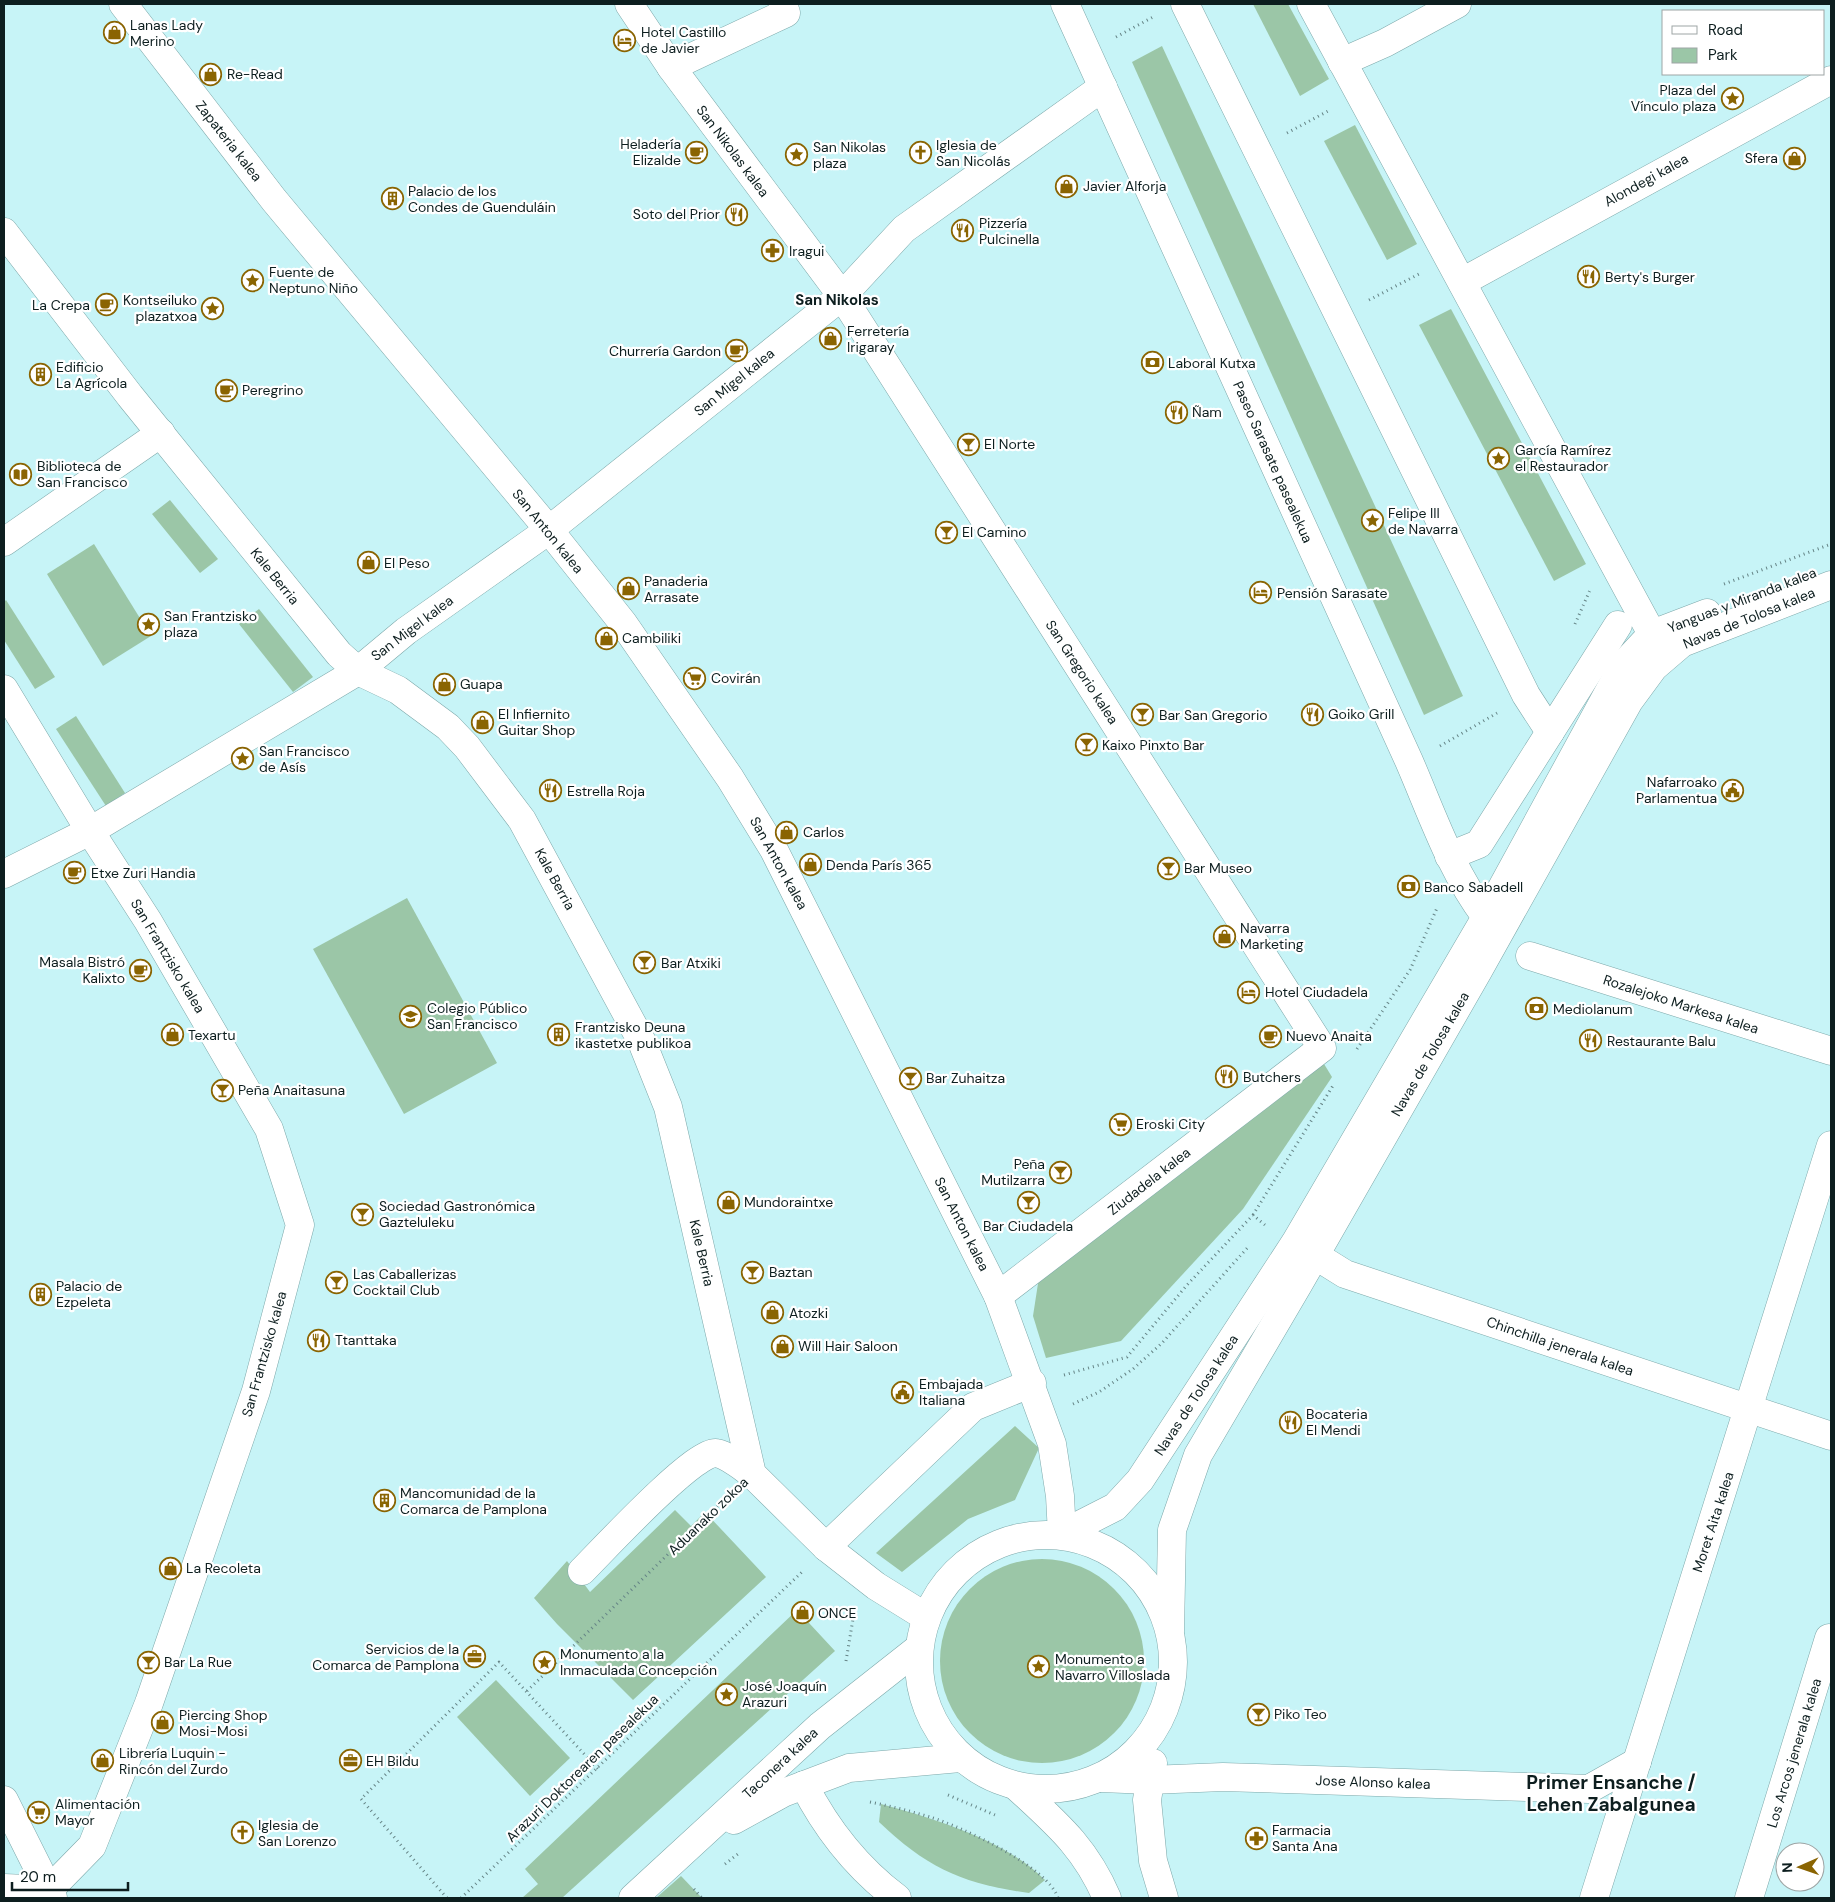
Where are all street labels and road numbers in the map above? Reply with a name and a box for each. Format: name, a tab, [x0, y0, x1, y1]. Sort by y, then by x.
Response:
street label: Zapateria kalea	[192, 97, 266, 185]
street label: San Nikolas kalea	[693, 102, 773, 200]
street label: Alondegi kalea	[1601, 149, 1691, 211]
street label: San Migel kalea	[690, 344, 778, 420]
street label: Paseo Sarasate pasealekua	[1229, 378, 1317, 546]
street label: San Anton kalea	[508, 485, 588, 577]
street label: Kale Berria	[247, 544, 303, 608]
street label: Yanguas y Miranda kalea	[1665, 563, 1819, 637]
street label: Navas de Tolosa kalea	[1680, 583, 1818, 653]
street label: San Migel kalea	[367, 591, 457, 665]
street label: San Gregorio kalea	[1042, 617, 1122, 727]
street label: San Anton kalea	[746, 813, 812, 913]
street label: Kale Berria	[531, 845, 579, 913]
street label: San Frantzisko kalea	[127, 896, 209, 1016]
street label: Rozalejoko Markesa kalea	[1601, 970, 1761, 1038]
street label: Navas de Tolosa kalea	[1387, 988, 1473, 1120]
street label: Ziudadela kalea	[1104, 1143, 1194, 1219]
street label: San Anton kalea	[930, 1174, 994, 1274]
street label: Kale Berria	[686, 1218, 718, 1288]
street label: San Frantzisko kalea	[237, 1289, 291, 1419]
street label: Chinchilla jenerala kalea	[1484, 1312, 1636, 1380]
street label: Navas de Tolosa kalea	[1150, 1331, 1242, 1459]
street label: Moret Aita kalea	[1688, 1469, 1738, 1575]
street label: Aduanako zokoa	[664, 1473, 752, 1559]
street label: Los Arcos jenerala kalea	[1763, 1676, 1825, 1830]
street label: Arazuri Doktorearen pasealekua	[502, 1690, 662, 1846]
street label: Taconera kalea	[739, 1723, 821, 1803]
street label: Jose Alonso kalea	[1315, 1771, 1431, 1793]

